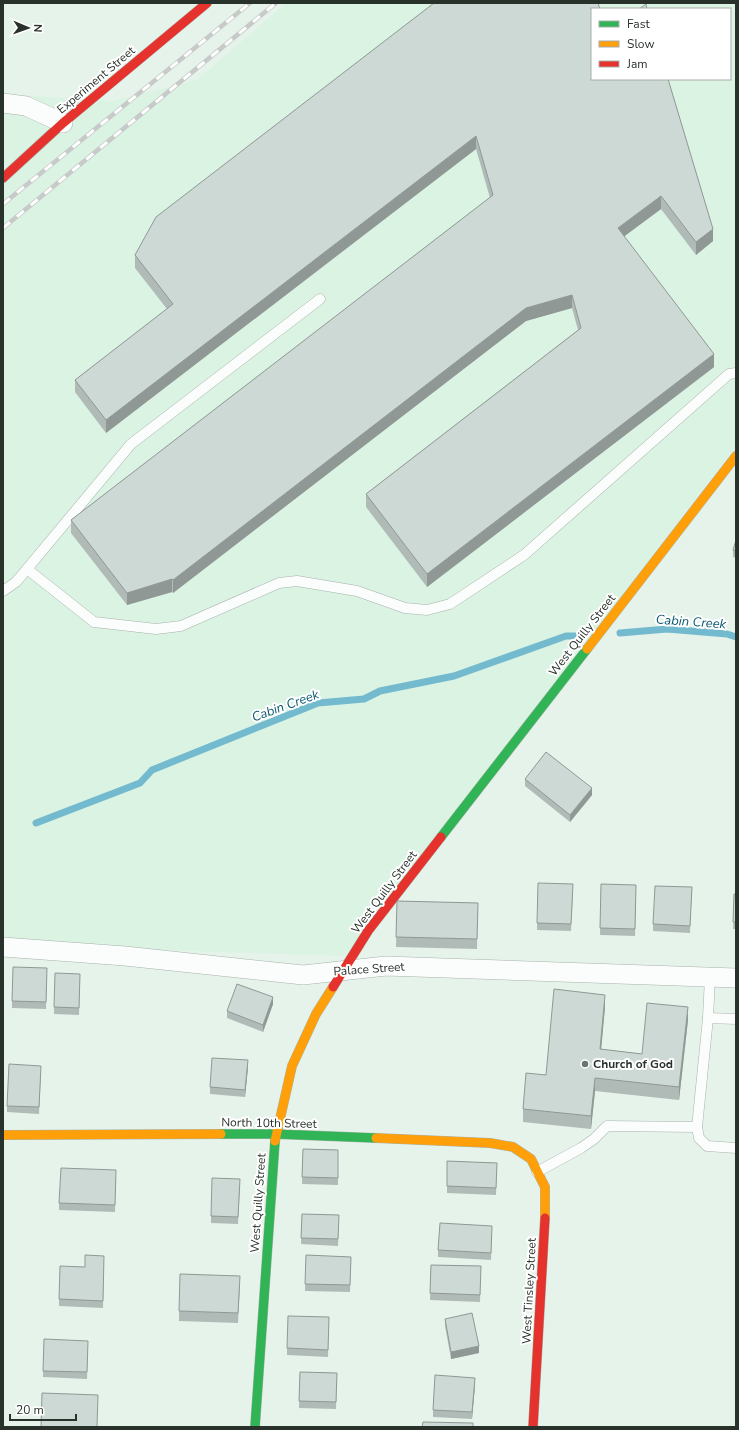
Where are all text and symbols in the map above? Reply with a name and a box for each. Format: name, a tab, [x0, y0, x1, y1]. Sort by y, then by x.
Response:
north arrow	[8, 8, 48, 48]
legend	[591, 8, 731, 80]
text: Fast	[627, 16, 650, 32]
text: N	[30, 24, 45, 33]
text: Slow	[627, 36, 655, 52]
street label: Experiment Street	[54, 42, 139, 117]
text: Jam	[626, 56, 648, 72]
street label: West Quilly Street	[545, 590, 619, 679]
water label: Cabin Creek	[655, 611, 727, 633]
water label: Cabin Creek	[249, 685, 322, 726]
street label: West Quilly Street	[348, 847, 421, 937]
street label: Palace Street	[333, 958, 406, 979]
place label: Church of God	[593, 1056, 673, 1072]
marker: Church of God	[580, 1059, 590, 1069]
street label: North 10th Street	[221, 1114, 318, 1132]
street label: West Quilly Street	[247, 1152, 270, 1253]
street label: West Tinsley Street	[518, 1237, 540, 1344]
scale bar	[10, 1396, 76, 1422]
text: 20 m	[16, 1402, 44, 1418]

